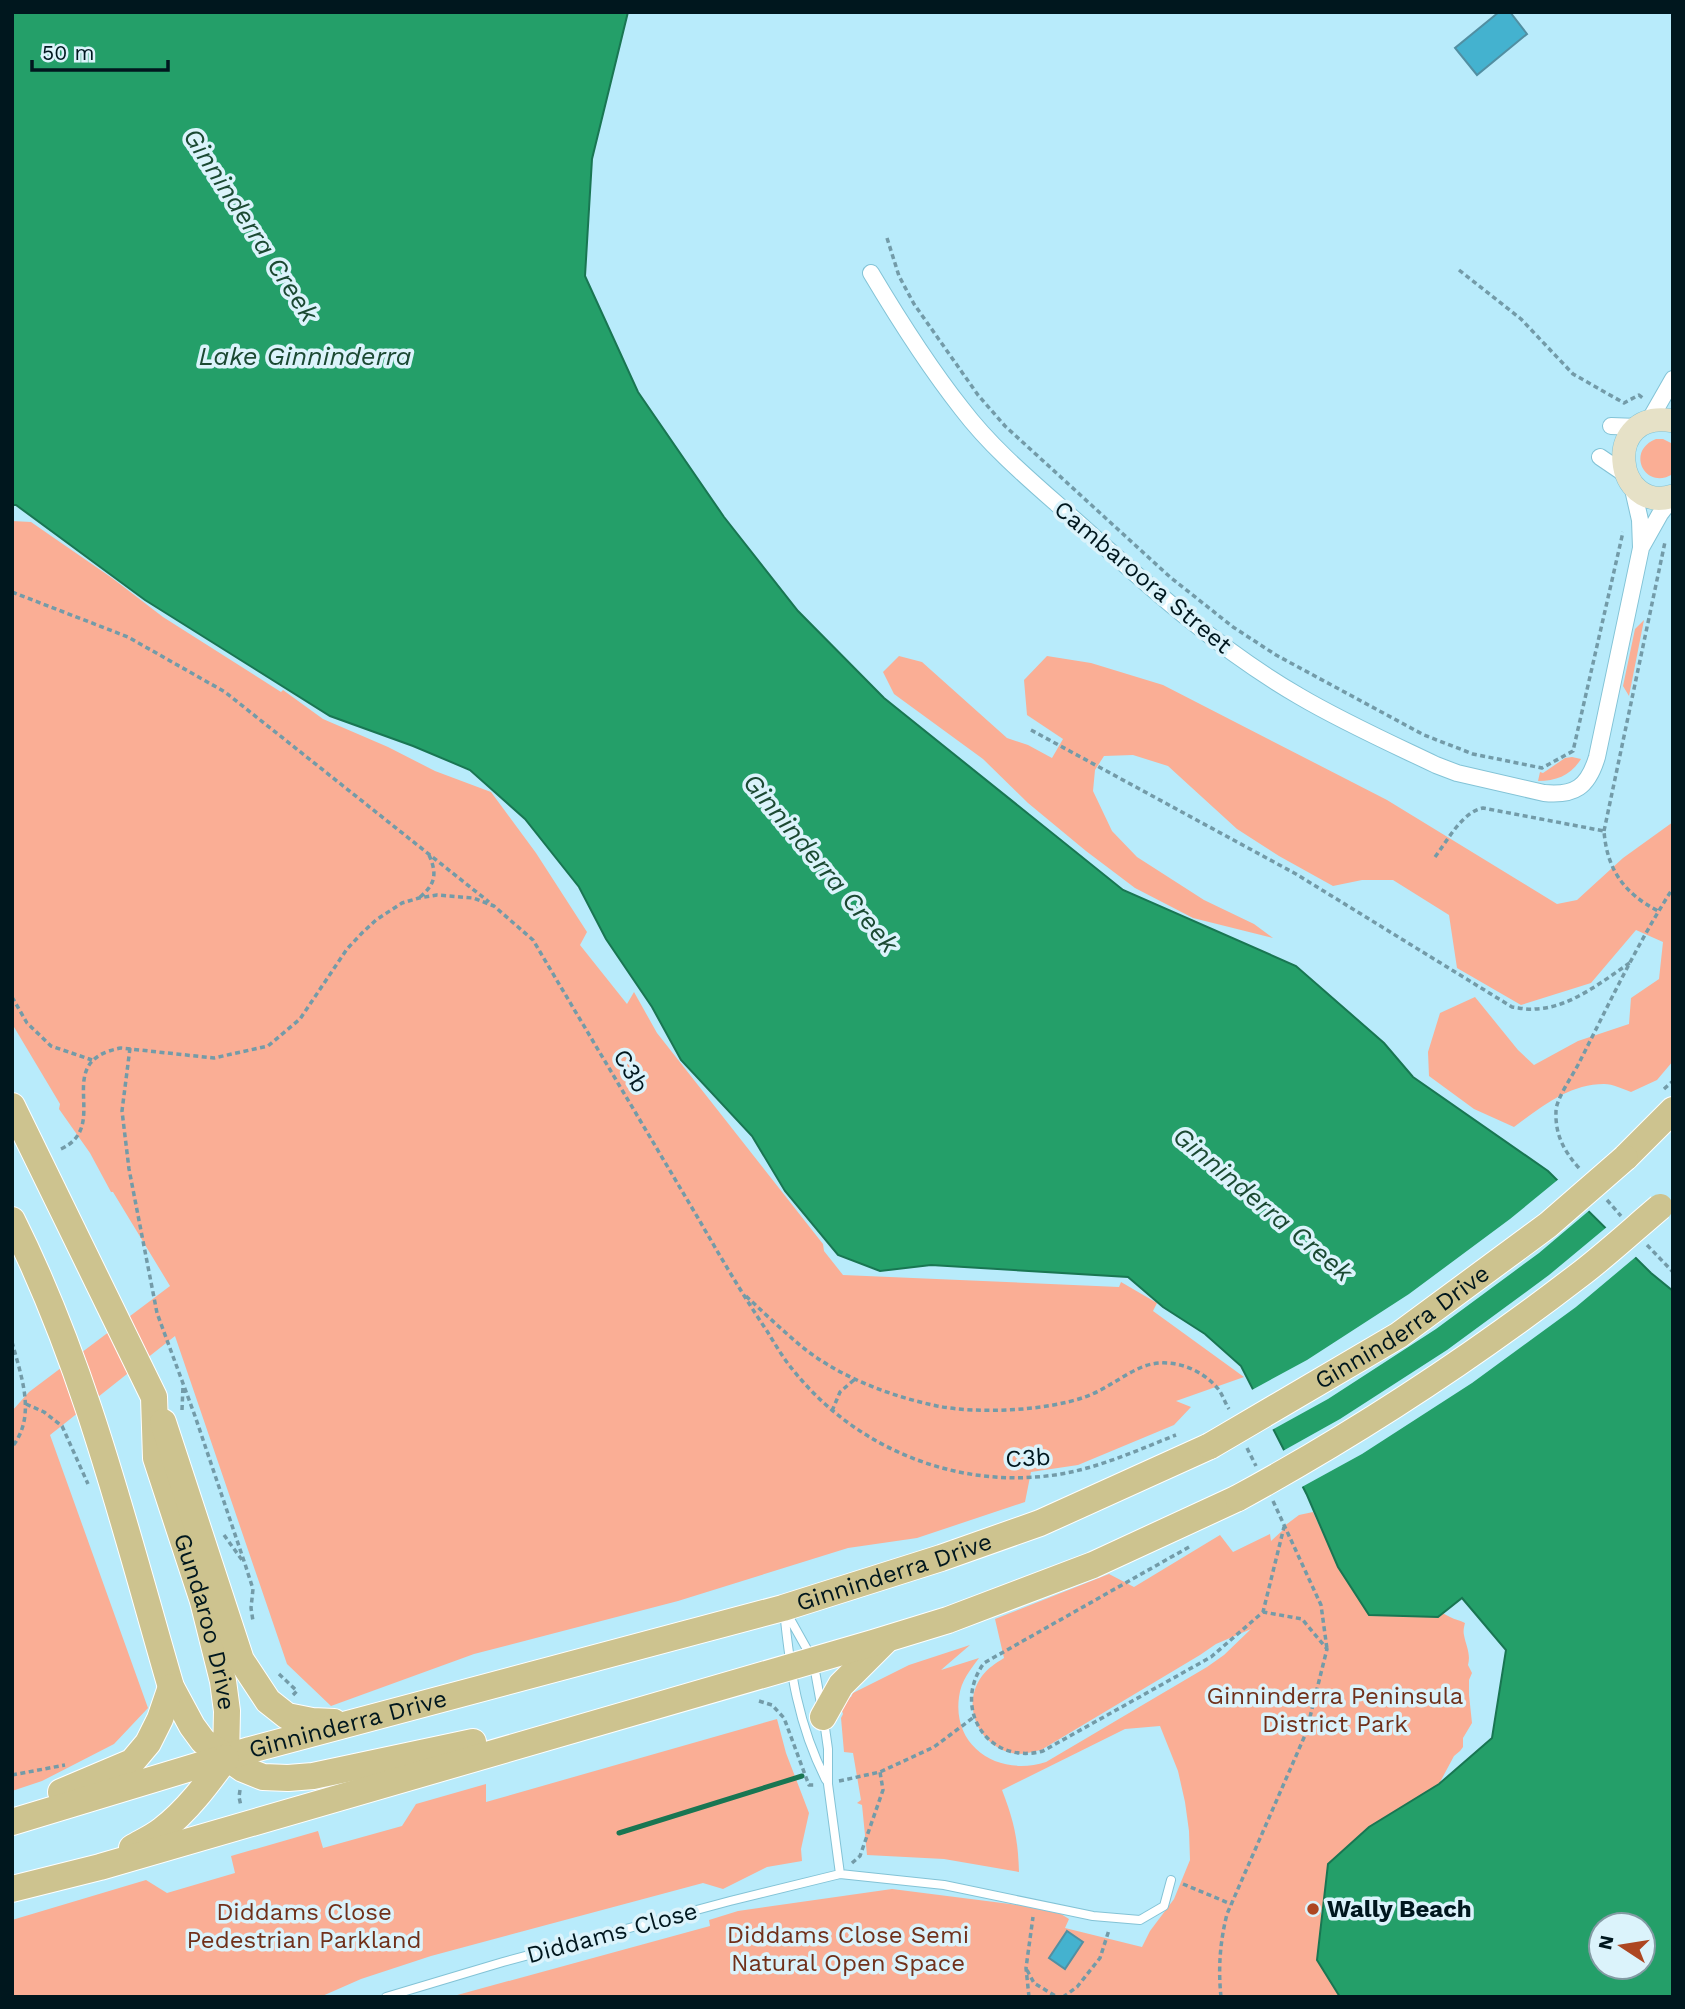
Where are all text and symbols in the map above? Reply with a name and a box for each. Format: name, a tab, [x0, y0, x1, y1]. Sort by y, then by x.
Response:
scale bar	[32, 28, 168, 72]
text: 50 m	[42, 40, 94, 65]
water label: Ginninderra Creek	[177, 123, 325, 328]
water label: Lake Ginninderra	[198, 341, 412, 371]
street label: Cambaroora Street	[1049, 495, 1237, 659]
water label: Ginninderra Creek	[737, 767, 905, 959]
street label: C3b	[607, 1044, 655, 1098]
water label: Ginninderra Creek	[1167, 1120, 1359, 1288]
street label: Ginninderra Drive	[1310, 1259, 1495, 1395]
street label: C3b	[1005, 1443, 1051, 1473]
street label: Ginninderra Drive	[793, 1527, 996, 1617]
street label: Gundaroo Drive	[168, 1530, 241, 1712]
park label: Ginninderra Peninsula District Park	[1207, 1682, 1463, 1738]
street label: Ginninderra Drive	[246, 1684, 450, 1764]
place label: Wally Beach	[1327, 1895, 1472, 1923]
street label: Diddams Close	[524, 1897, 700, 1969]
park label: Diddams Close Pedestrian Parkland	[186, 1898, 422, 1954]
marker: Wally Beach	[1305, 1901, 1321, 1917]
north arrow	[1587, 1911, 1657, 1981]
park label: Diddams Close Semi Natural Open Space	[727, 1921, 969, 1977]
text: N	[1593, 1933, 1619, 1952]

